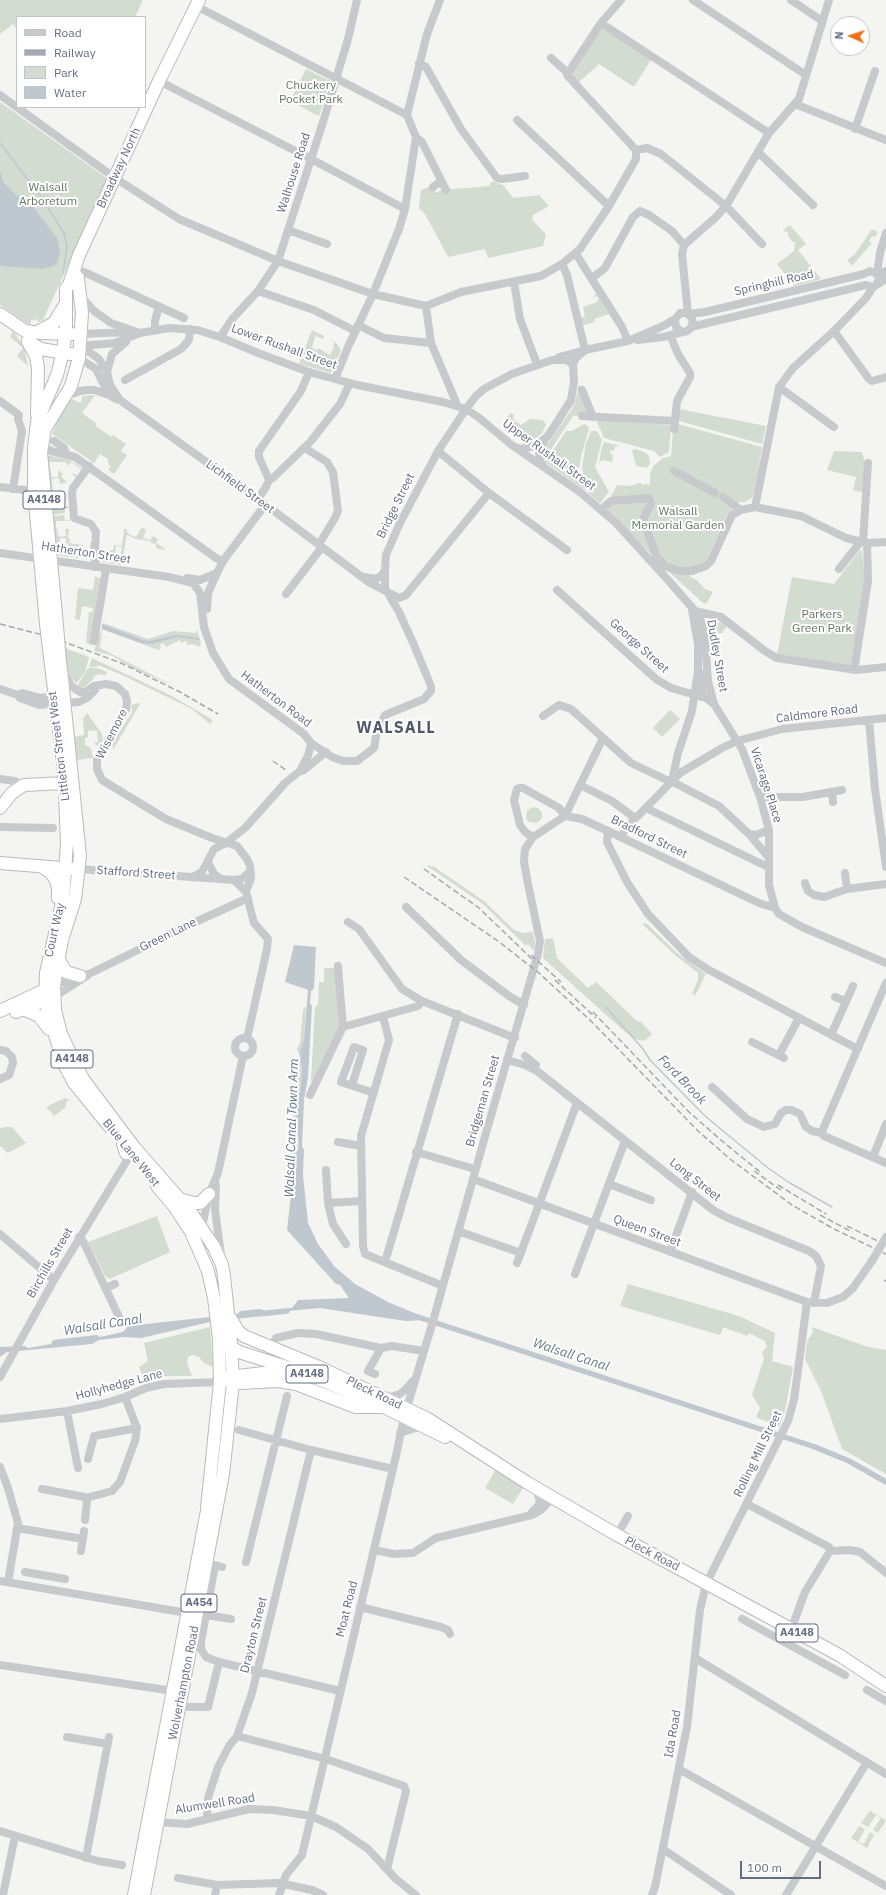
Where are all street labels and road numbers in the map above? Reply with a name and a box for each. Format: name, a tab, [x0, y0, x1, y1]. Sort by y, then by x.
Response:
street label: Broadway North	[94, 125, 144, 211]
street label: Walhouse Road	[274, 131, 314, 215]
street label: Springhill Road	[733, 267, 815, 299]
street label: Lower Rushall Street	[229, 321, 339, 373]
street label: Upper Rushall Street	[500, 416, 598, 494]
street label: Lichfield Street	[203, 457, 277, 517]
street label: Bridge Street	[374, 471, 418, 541]
road number: A4148	[23, 491, 65, 509]
street label: Hatherton Street	[40, 539, 132, 567]
street label: George Street	[607, 616, 671, 676]
street label: Dudley Street	[704, 619, 730, 693]
street label: Hatherton Road	[238, 668, 314, 730]
street label: Littleton Street West	[45, 690, 73, 802]
street label: Caldmore Road	[775, 702, 859, 726]
street label: Wisemore	[93, 707, 131, 761]
street label: Vicarage Place	[747, 745, 785, 825]
street label: Bradford Street	[608, 812, 690, 862]
street label: Stafford Street	[96, 863, 176, 883]
street label: Court Way	[42, 901, 68, 959]
street label: Green Lane	[137, 915, 199, 955]
road number: A4148	[51, 1050, 93, 1068]
street label: Bridgeman Street	[463, 1054, 503, 1148]
street label: Blue Lane West	[99, 1116, 163, 1190]
street label: Long Street	[666, 1155, 724, 1205]
street label: Queen Street	[611, 1212, 683, 1250]
street label: Birchills Street	[24, 1225, 76, 1301]
road number: A4148	[286, 1365, 328, 1383]
street label: Hollyhedge Lane	[74, 1366, 164, 1404]
street label: Pleck Road	[344, 1373, 404, 1413]
street label: Rolling Mill Street	[731, 1408, 785, 1500]
street label: Pleck Road	[622, 1534, 682, 1574]
street label: Moat Road	[333, 1579, 361, 1639]
road number: A454	[181, 1594, 217, 1612]
street label: Drayton Street	[238, 1595, 270, 1675]
road number: A4148	[776, 1624, 818, 1642]
street label: Wolverhampton Road	[166, 1625, 202, 1741]
street label: Ida Road	[662, 1709, 684, 1759]
street label: Alumwell Road	[174, 1791, 256, 1817]

